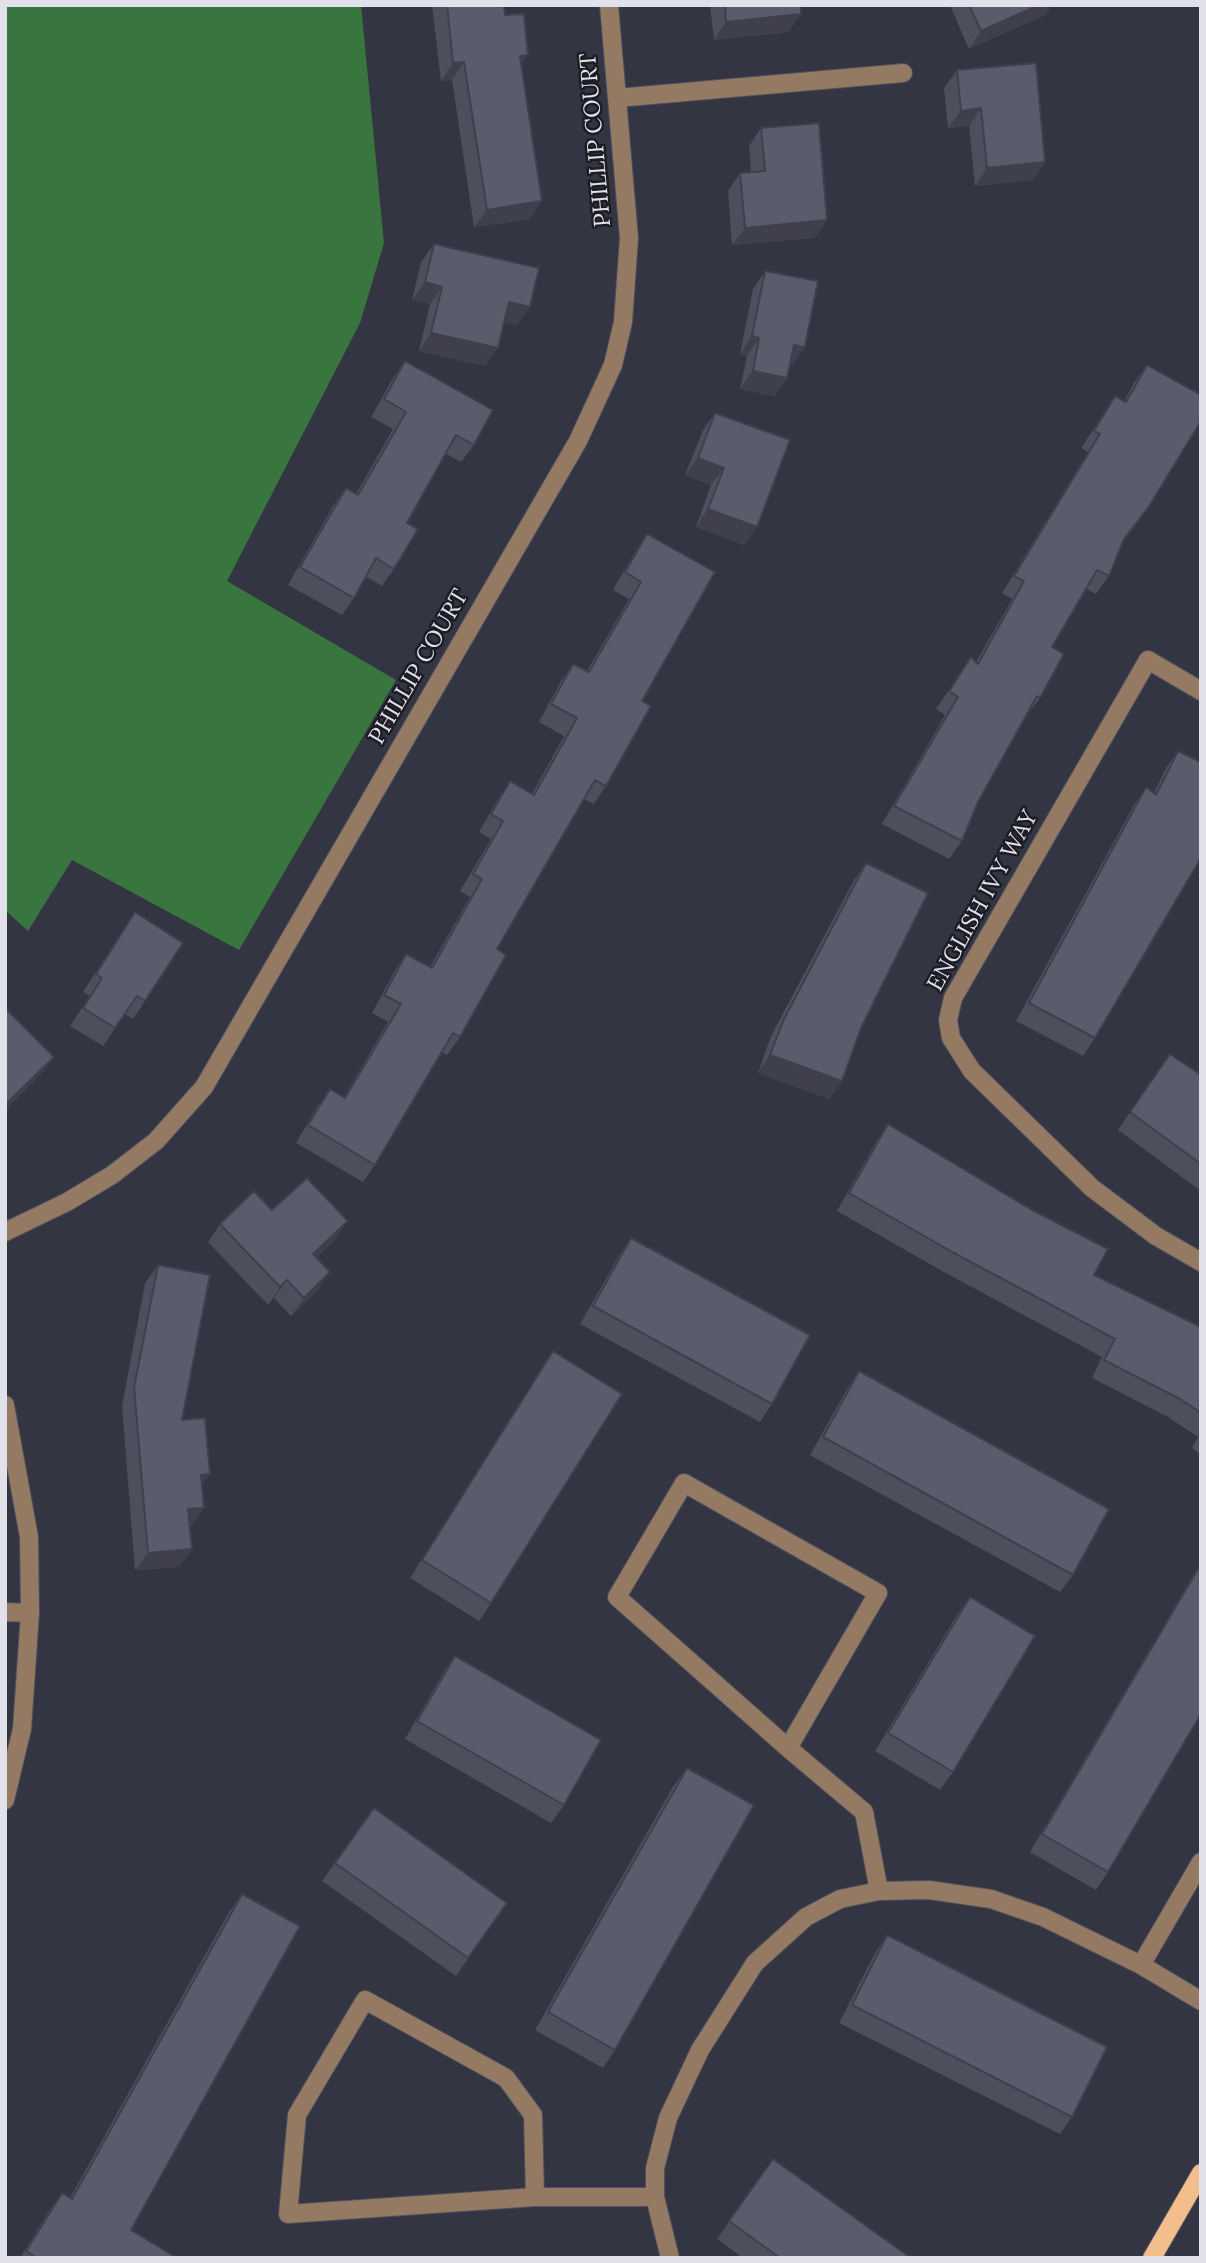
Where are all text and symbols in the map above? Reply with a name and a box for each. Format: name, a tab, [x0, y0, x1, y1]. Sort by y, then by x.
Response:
street label: PHILLIP COURT	[575, 52, 617, 228]
street label: PHILLIP COURT	[363, 585, 475, 749]
street label: ENGLISH IVY WAY	[922, 806, 1044, 996]

